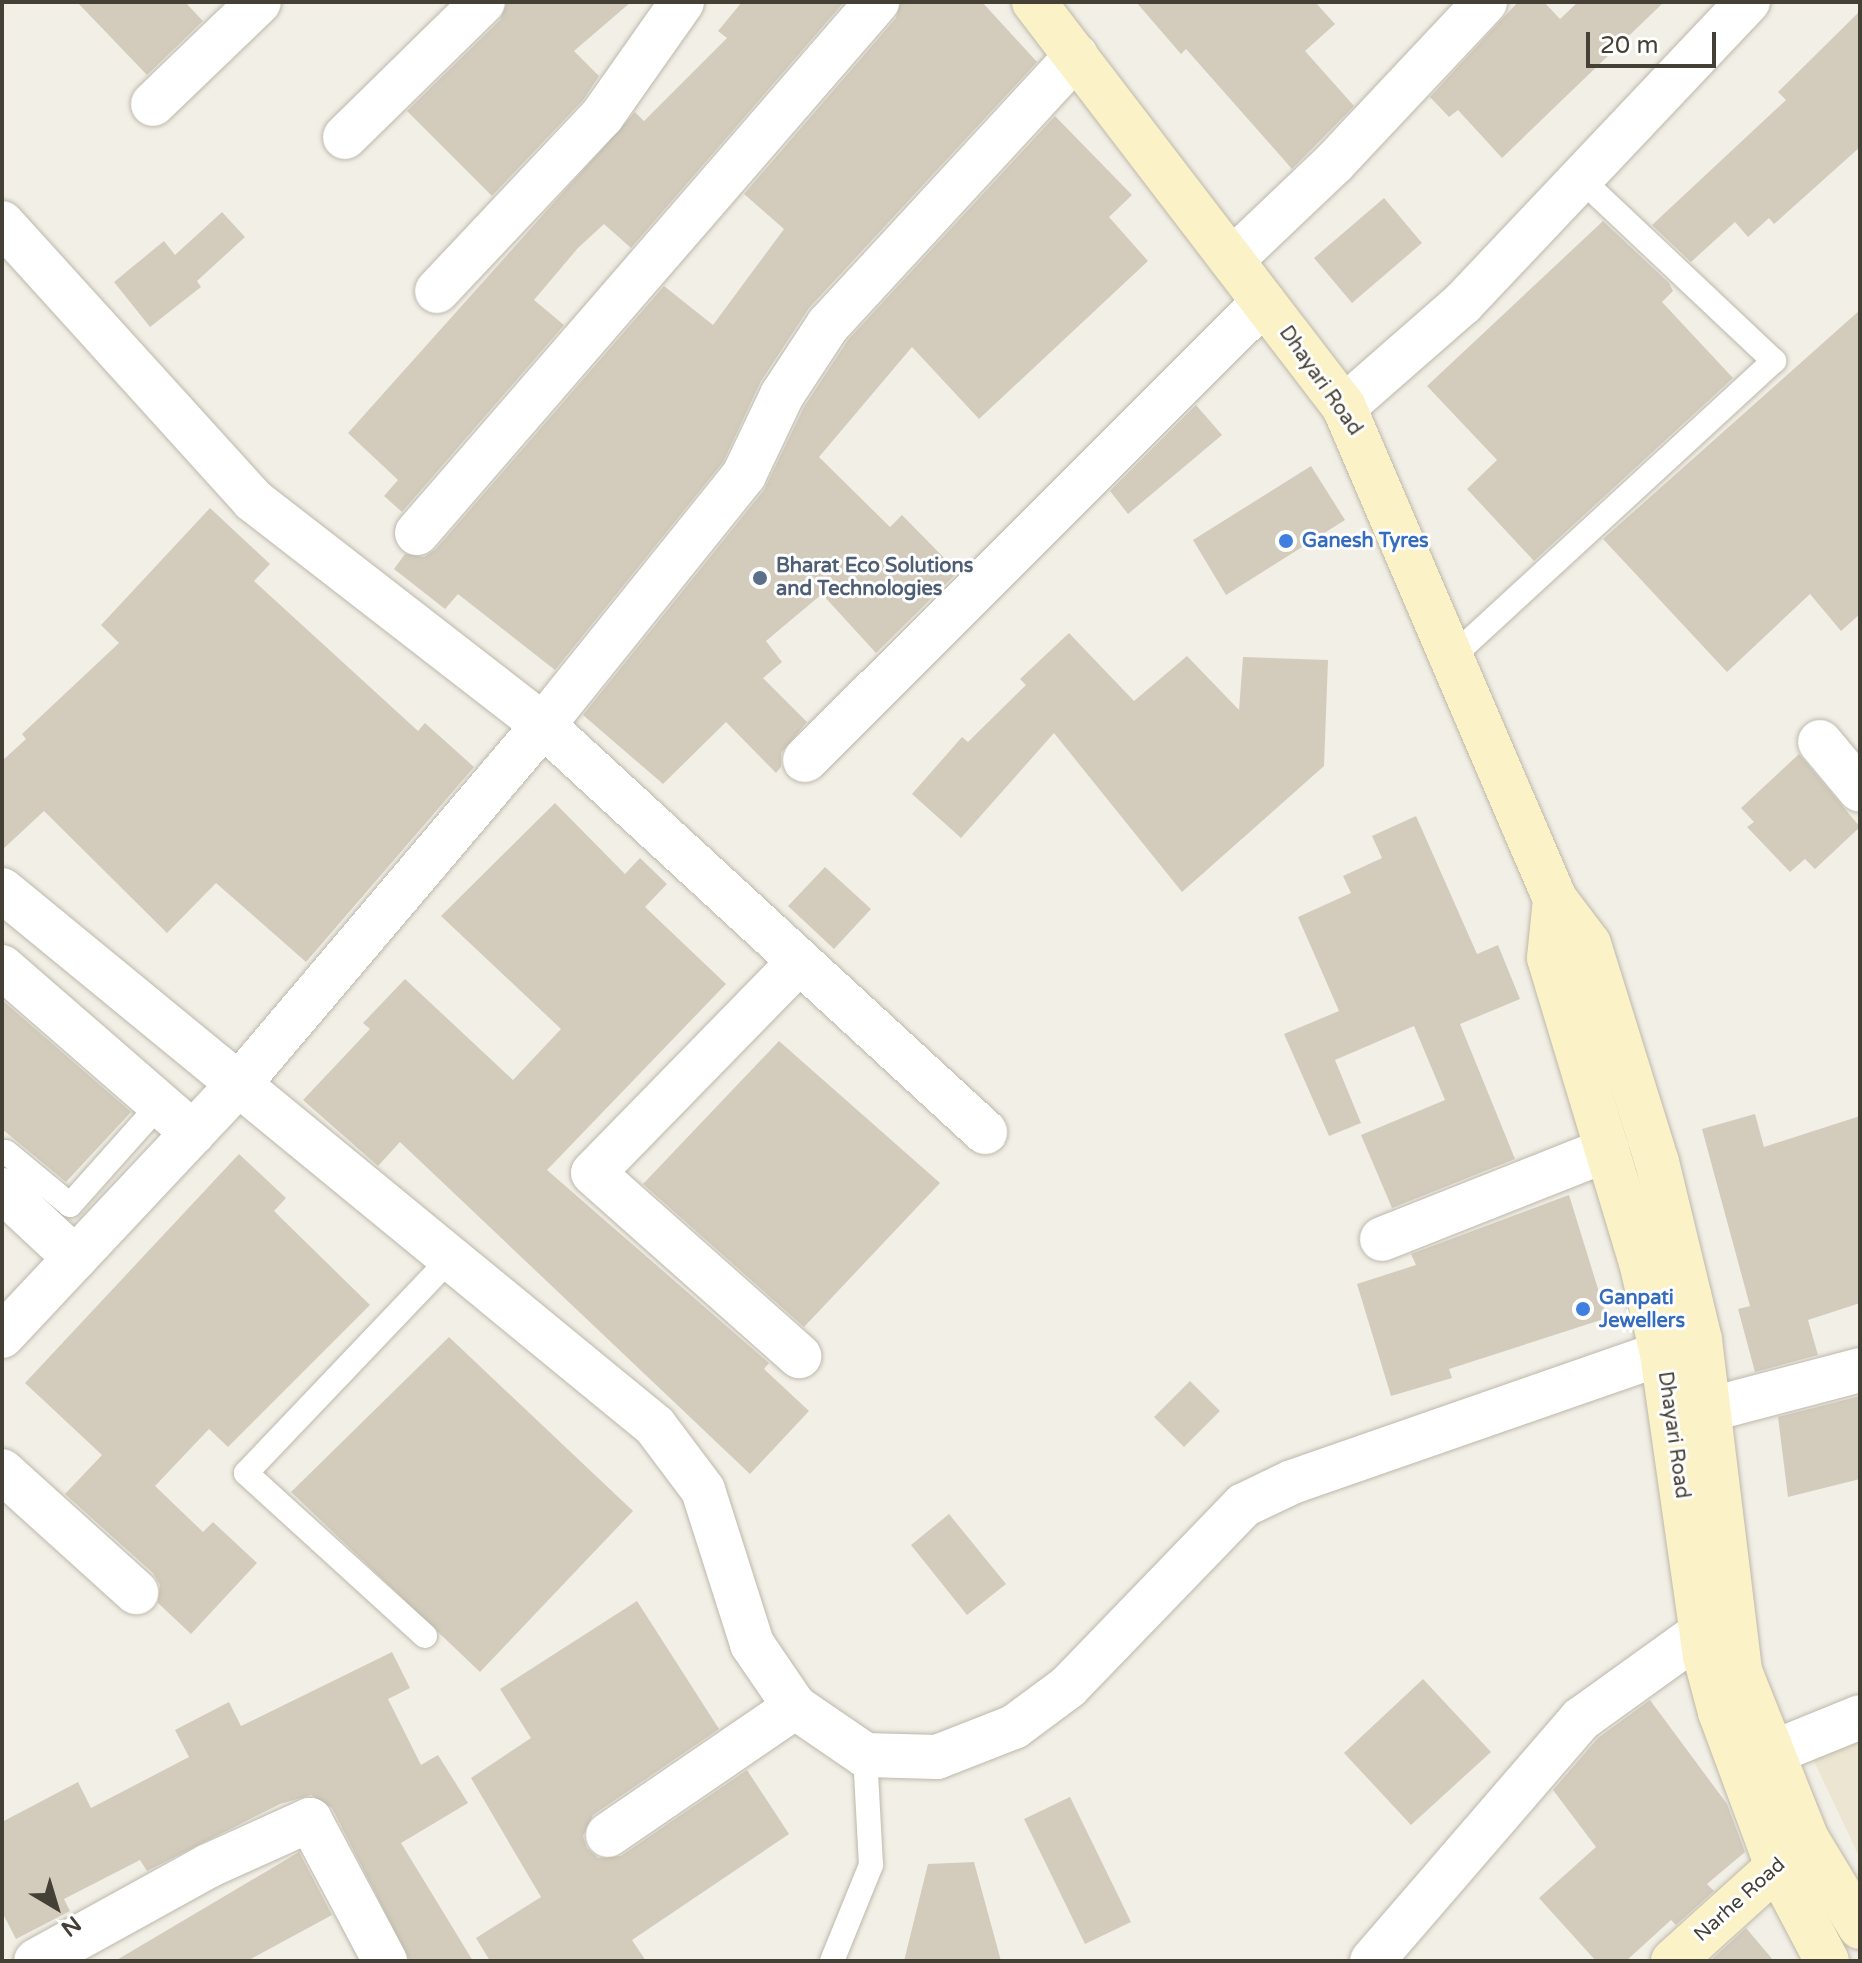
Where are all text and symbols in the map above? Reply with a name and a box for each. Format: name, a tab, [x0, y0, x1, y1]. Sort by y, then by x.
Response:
scale bar	[1590, 16, 1720, 66]
text: 20 m	[1600, 31, 1658, 60]
street label: Dhayari Road	[1273, 322, 1367, 440]
place label: Ganesh Tyres	[1302, 529, 1429, 553]
marker: Ganesh Tyres	[1277, 532, 1295, 550]
place label: Bharat Eco Solutions and Technologies	[776, 554, 973, 601]
marker: Bharat Eco Solutions and Technologies	[751, 569, 769, 587]
place label: Ganpati Jewellers	[1599, 1286, 1685, 1333]
marker: Ganpati Jewellers	[1574, 1300, 1592, 1318]
street label: Dhayari Road	[1652, 1370, 1694, 1500]
street label: Narhe Road	[1690, 1853, 1790, 1947]
north arrow	[16, 1867, 96, 1947]
text: N	[56, 1910, 86, 1942]

